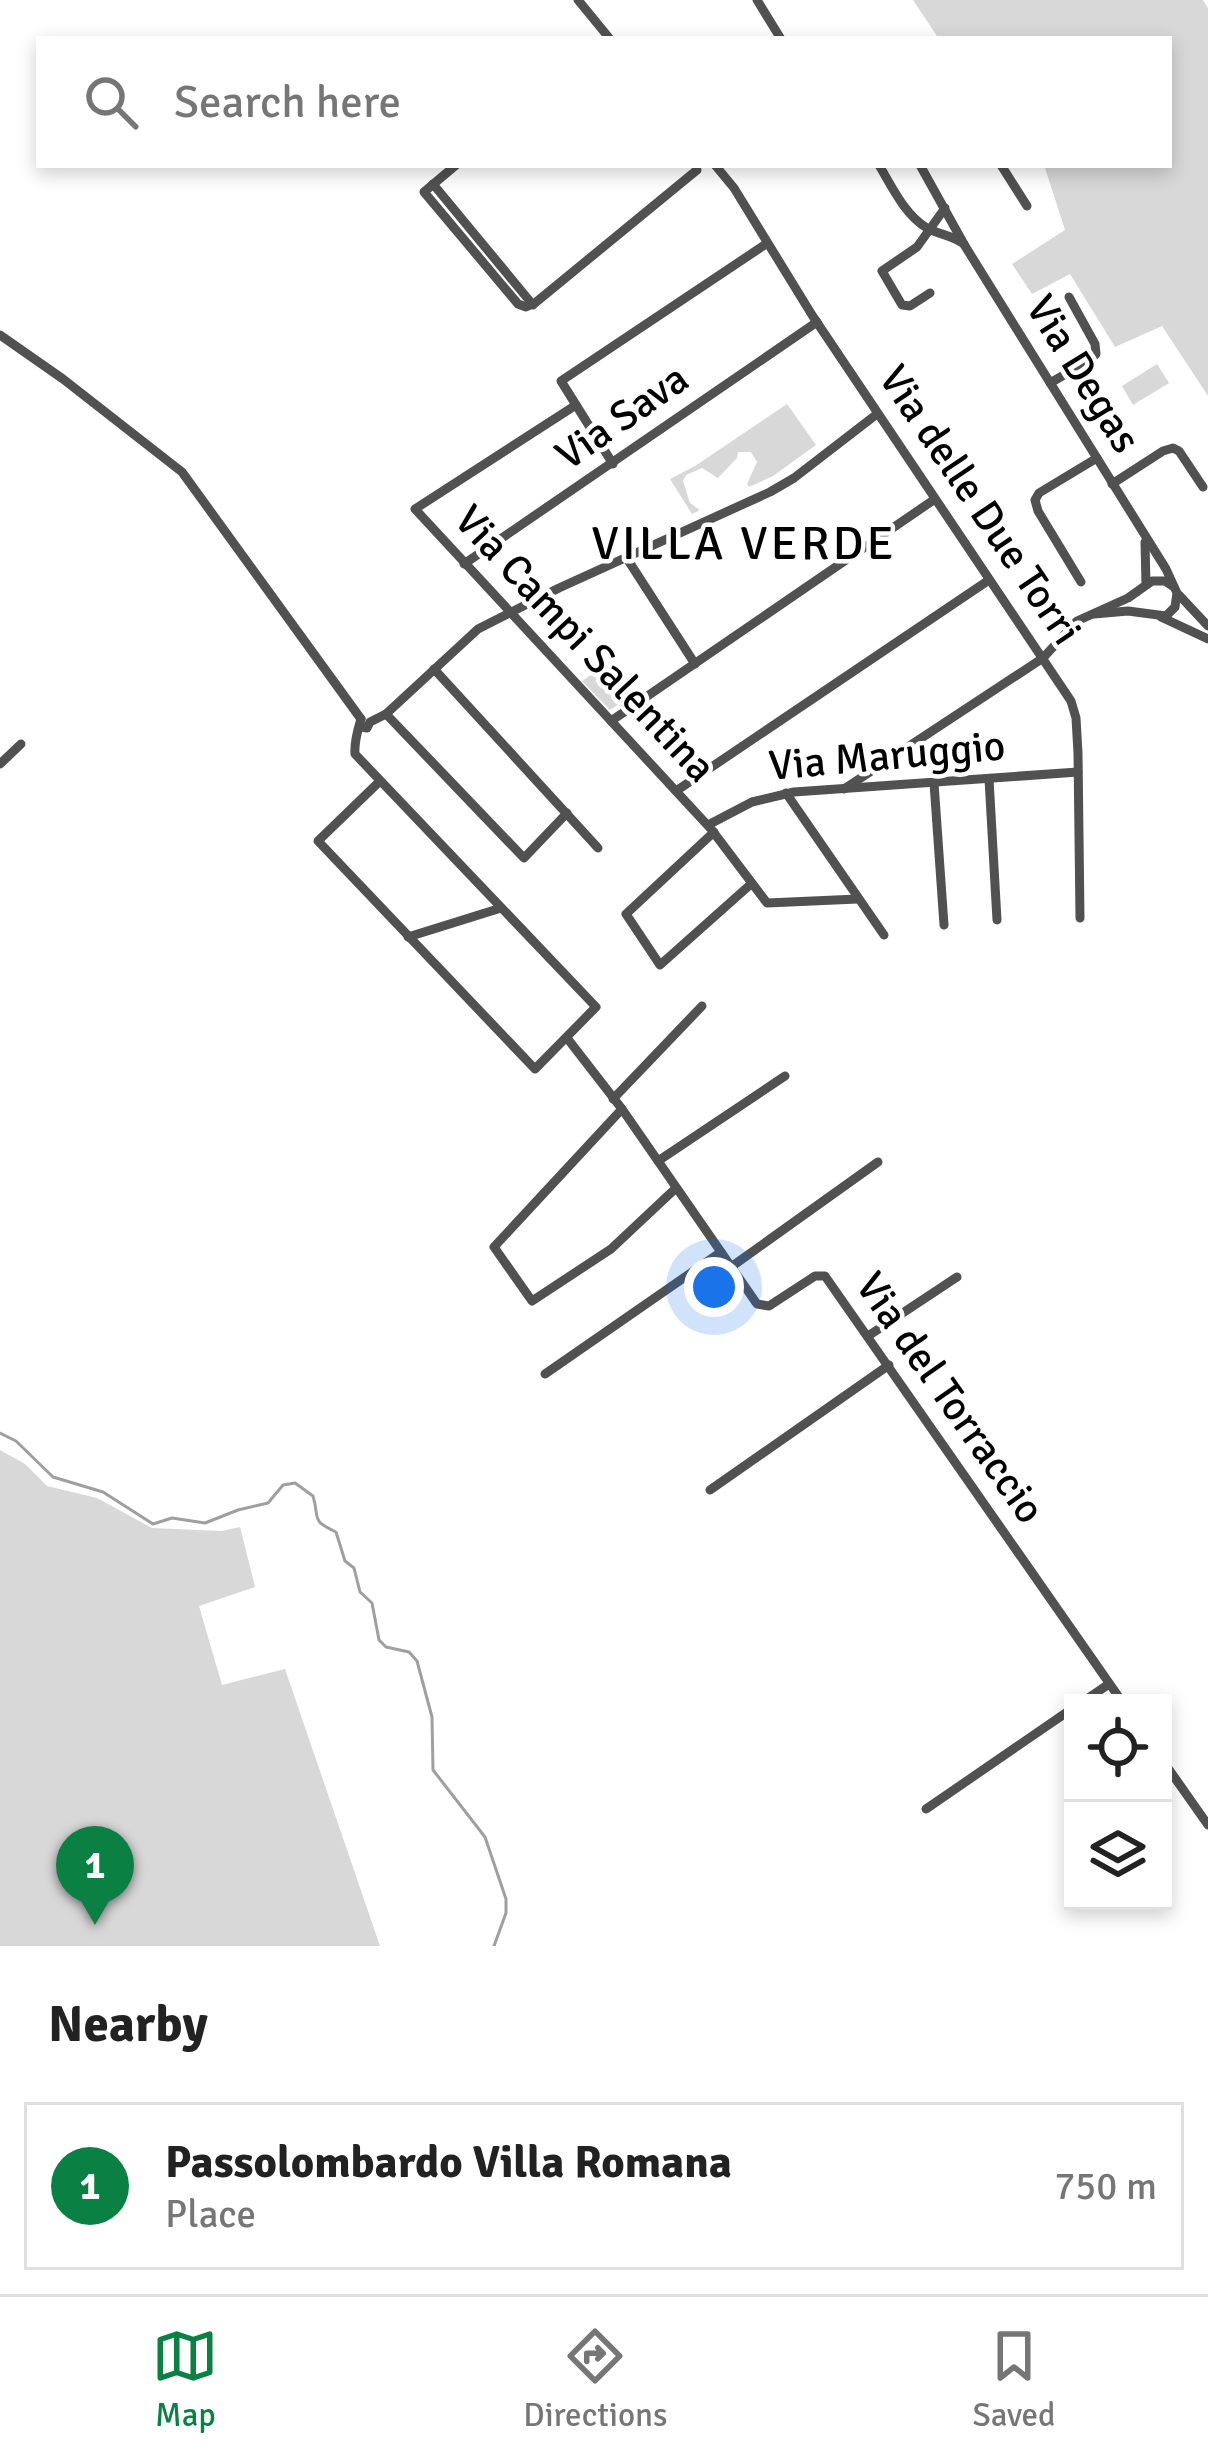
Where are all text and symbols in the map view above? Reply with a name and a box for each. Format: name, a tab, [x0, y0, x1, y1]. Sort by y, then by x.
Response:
search box	[36, 36, 1172, 168]
icon: search	[78, 69, 144, 135]
text: Search here	[174, 75, 401, 130]
street label: Via Degas	[1015, 286, 1151, 462]
street label: Via Sava	[546, 353, 698, 481]
street label: Via delle Due Torri	[868, 356, 1092, 654]
street label: Via Campi Salentina	[444, 495, 726, 793]
district label: VILLA VERDE	[591, 514, 897, 573]
street label: Via Maruggio	[767, 720, 1007, 792]
your location	[684, 1257, 744, 1317]
street label: Via del Torraccio	[845, 1263, 1055, 1533]
map controls	[1064, 1694, 1172, 1910]
button: locate	[1064, 1694, 1172, 1802]
button: layers	[1064, 1802, 1172, 1910]
pin: 1	[56, 1826, 134, 1925]
text: Nearby	[48, 1993, 208, 2056]
text: Passolombardo Villa Romana	[165, 2135, 732, 2190]
text: 1	[79, 2162, 101, 2210]
text: 750 m	[1054, 2162, 1157, 2210]
text: Place	[165, 2190, 256, 2238]
tab: Map	[152, 2323, 218, 2436]
tab: Directions	[523, 2323, 668, 2436]
tab: Saved	[972, 2323, 1056, 2436]

